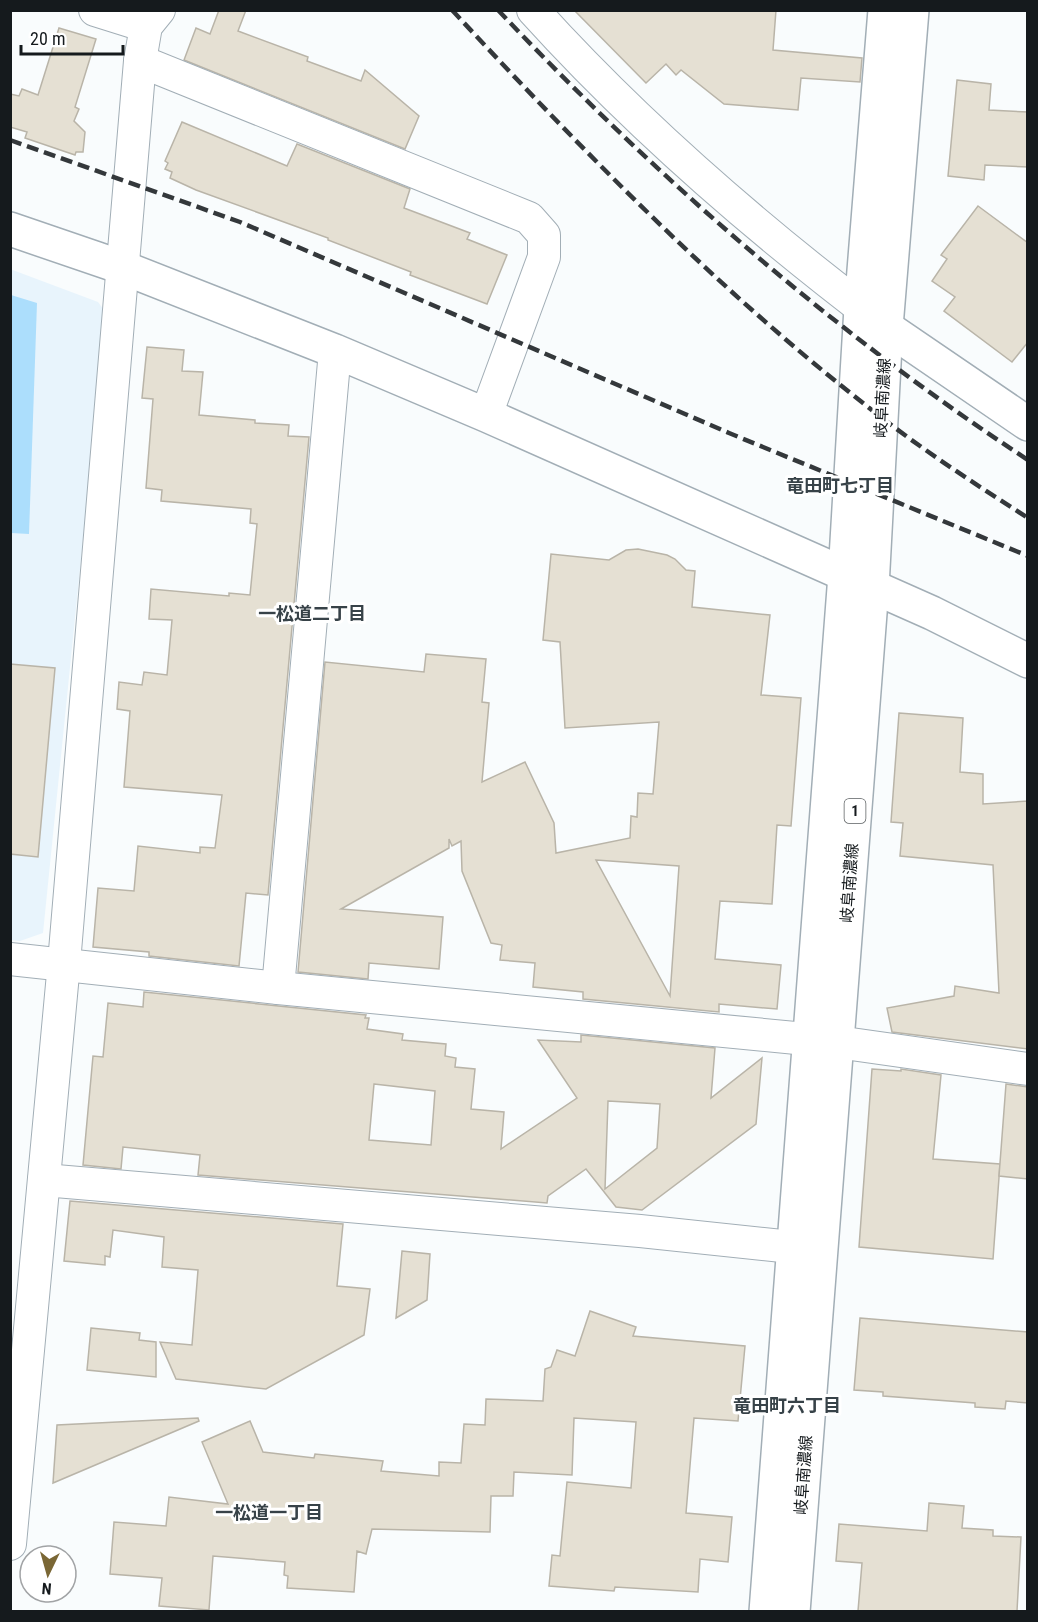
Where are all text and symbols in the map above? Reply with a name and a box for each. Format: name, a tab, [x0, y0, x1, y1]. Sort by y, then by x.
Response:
scale bar	[21, 18, 123, 56]
text: 20 m	[30, 28, 65, 49]
street label: 岐阜南濃線	[871, 358, 894, 438]
district label: 竜田町七丁目	[786, 475, 894, 496]
district label: 一松道二丁目	[258, 603, 366, 624]
road number: 1	[844, 799, 866, 823]
street label: 岐阜南濃線	[837, 842, 862, 924]
district label: 竜田町六丁目	[733, 1395, 841, 1416]
street label: 岐阜南濃線	[791, 1434, 816, 1516]
district label: 一松道一丁目	[215, 1502, 323, 1523]
north arrow	[18, 1544, 78, 1604]
text: N	[41, 1579, 52, 1598]

